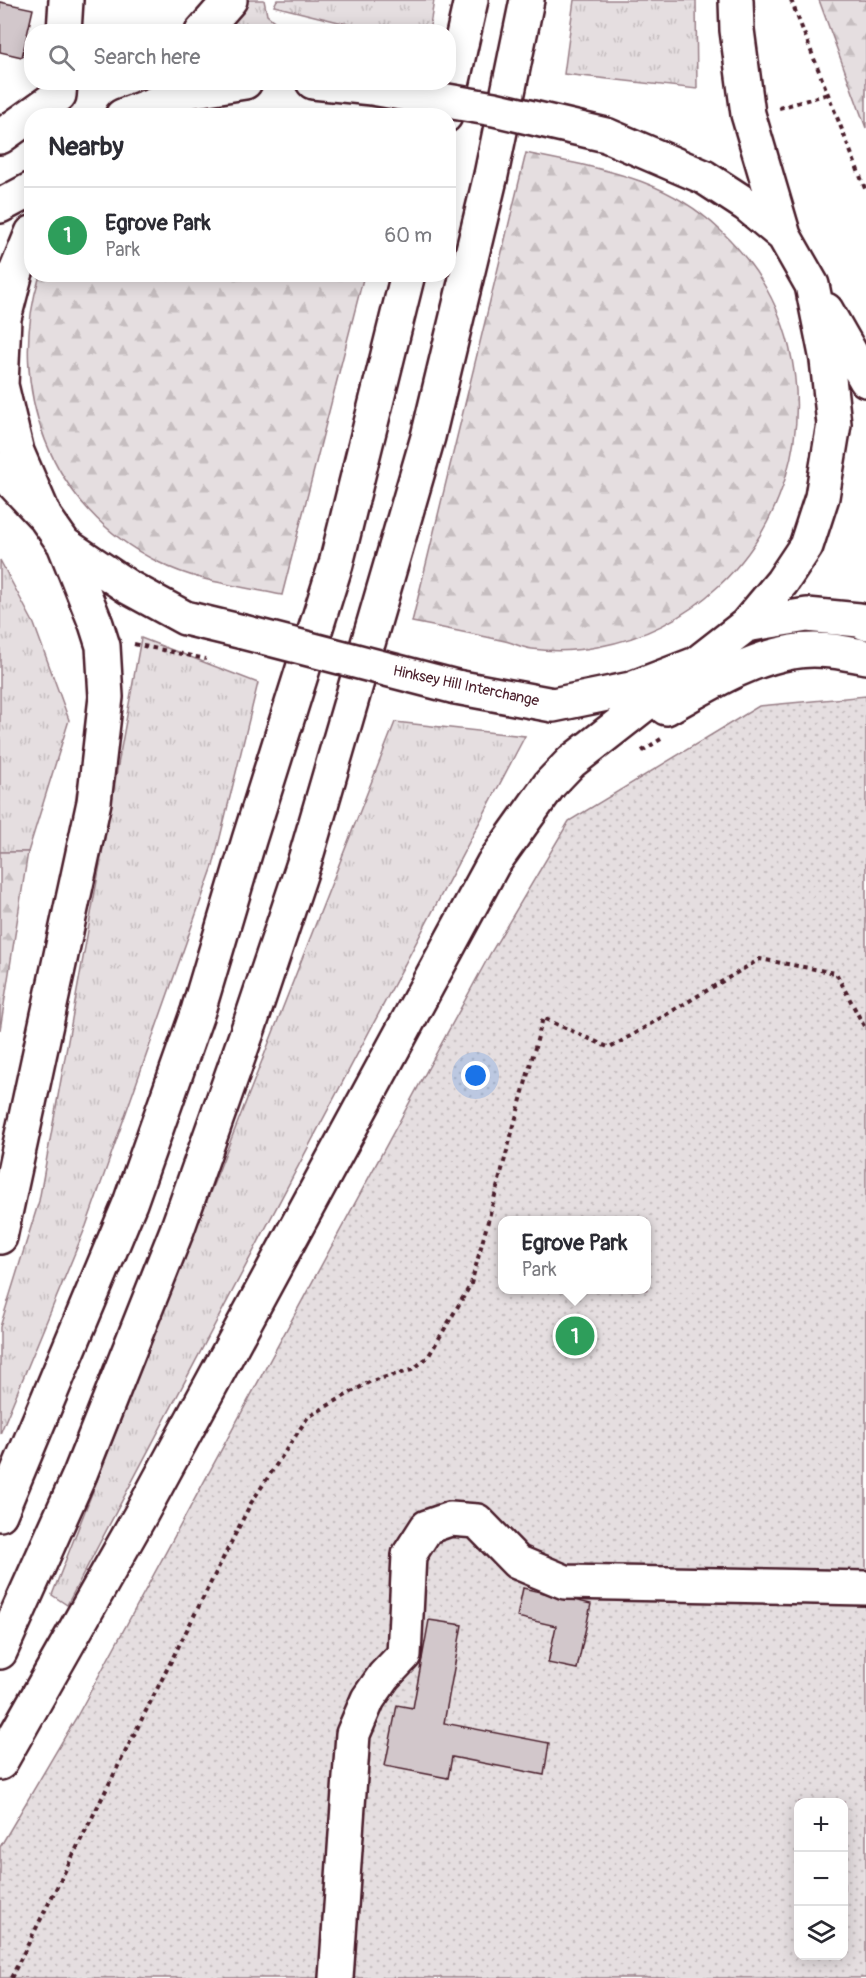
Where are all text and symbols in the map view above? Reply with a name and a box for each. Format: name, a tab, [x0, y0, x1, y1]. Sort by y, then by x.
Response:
search box	[24, 24, 456, 90]
icon: search	[45, 41, 78, 74]
text: Search here	[93, 43, 200, 71]
text: Nearby	[48, 131, 124, 163]
text: Egrove Park	[105, 209, 211, 237]
text: 1	[64, 223, 71, 248]
text: 60 m	[385, 223, 432, 248]
text: Park	[105, 237, 140, 262]
street label: Hinksey Hill Interchange	[391, 661, 541, 711]
your location	[461, 1061, 490, 1090]
popup	[498, 1216, 651, 1294]
text: Egrove Park	[522, 1229, 627, 1257]
text: Park	[522, 1257, 557, 1282]
pin: 1	[556, 1314, 594, 1358]
map controls	[794, 1798, 848, 1960]
button: +	[794, 1798, 848, 1852]
button: −	[794, 1852, 848, 1906]
button: layers	[794, 1906, 848, 1960]

